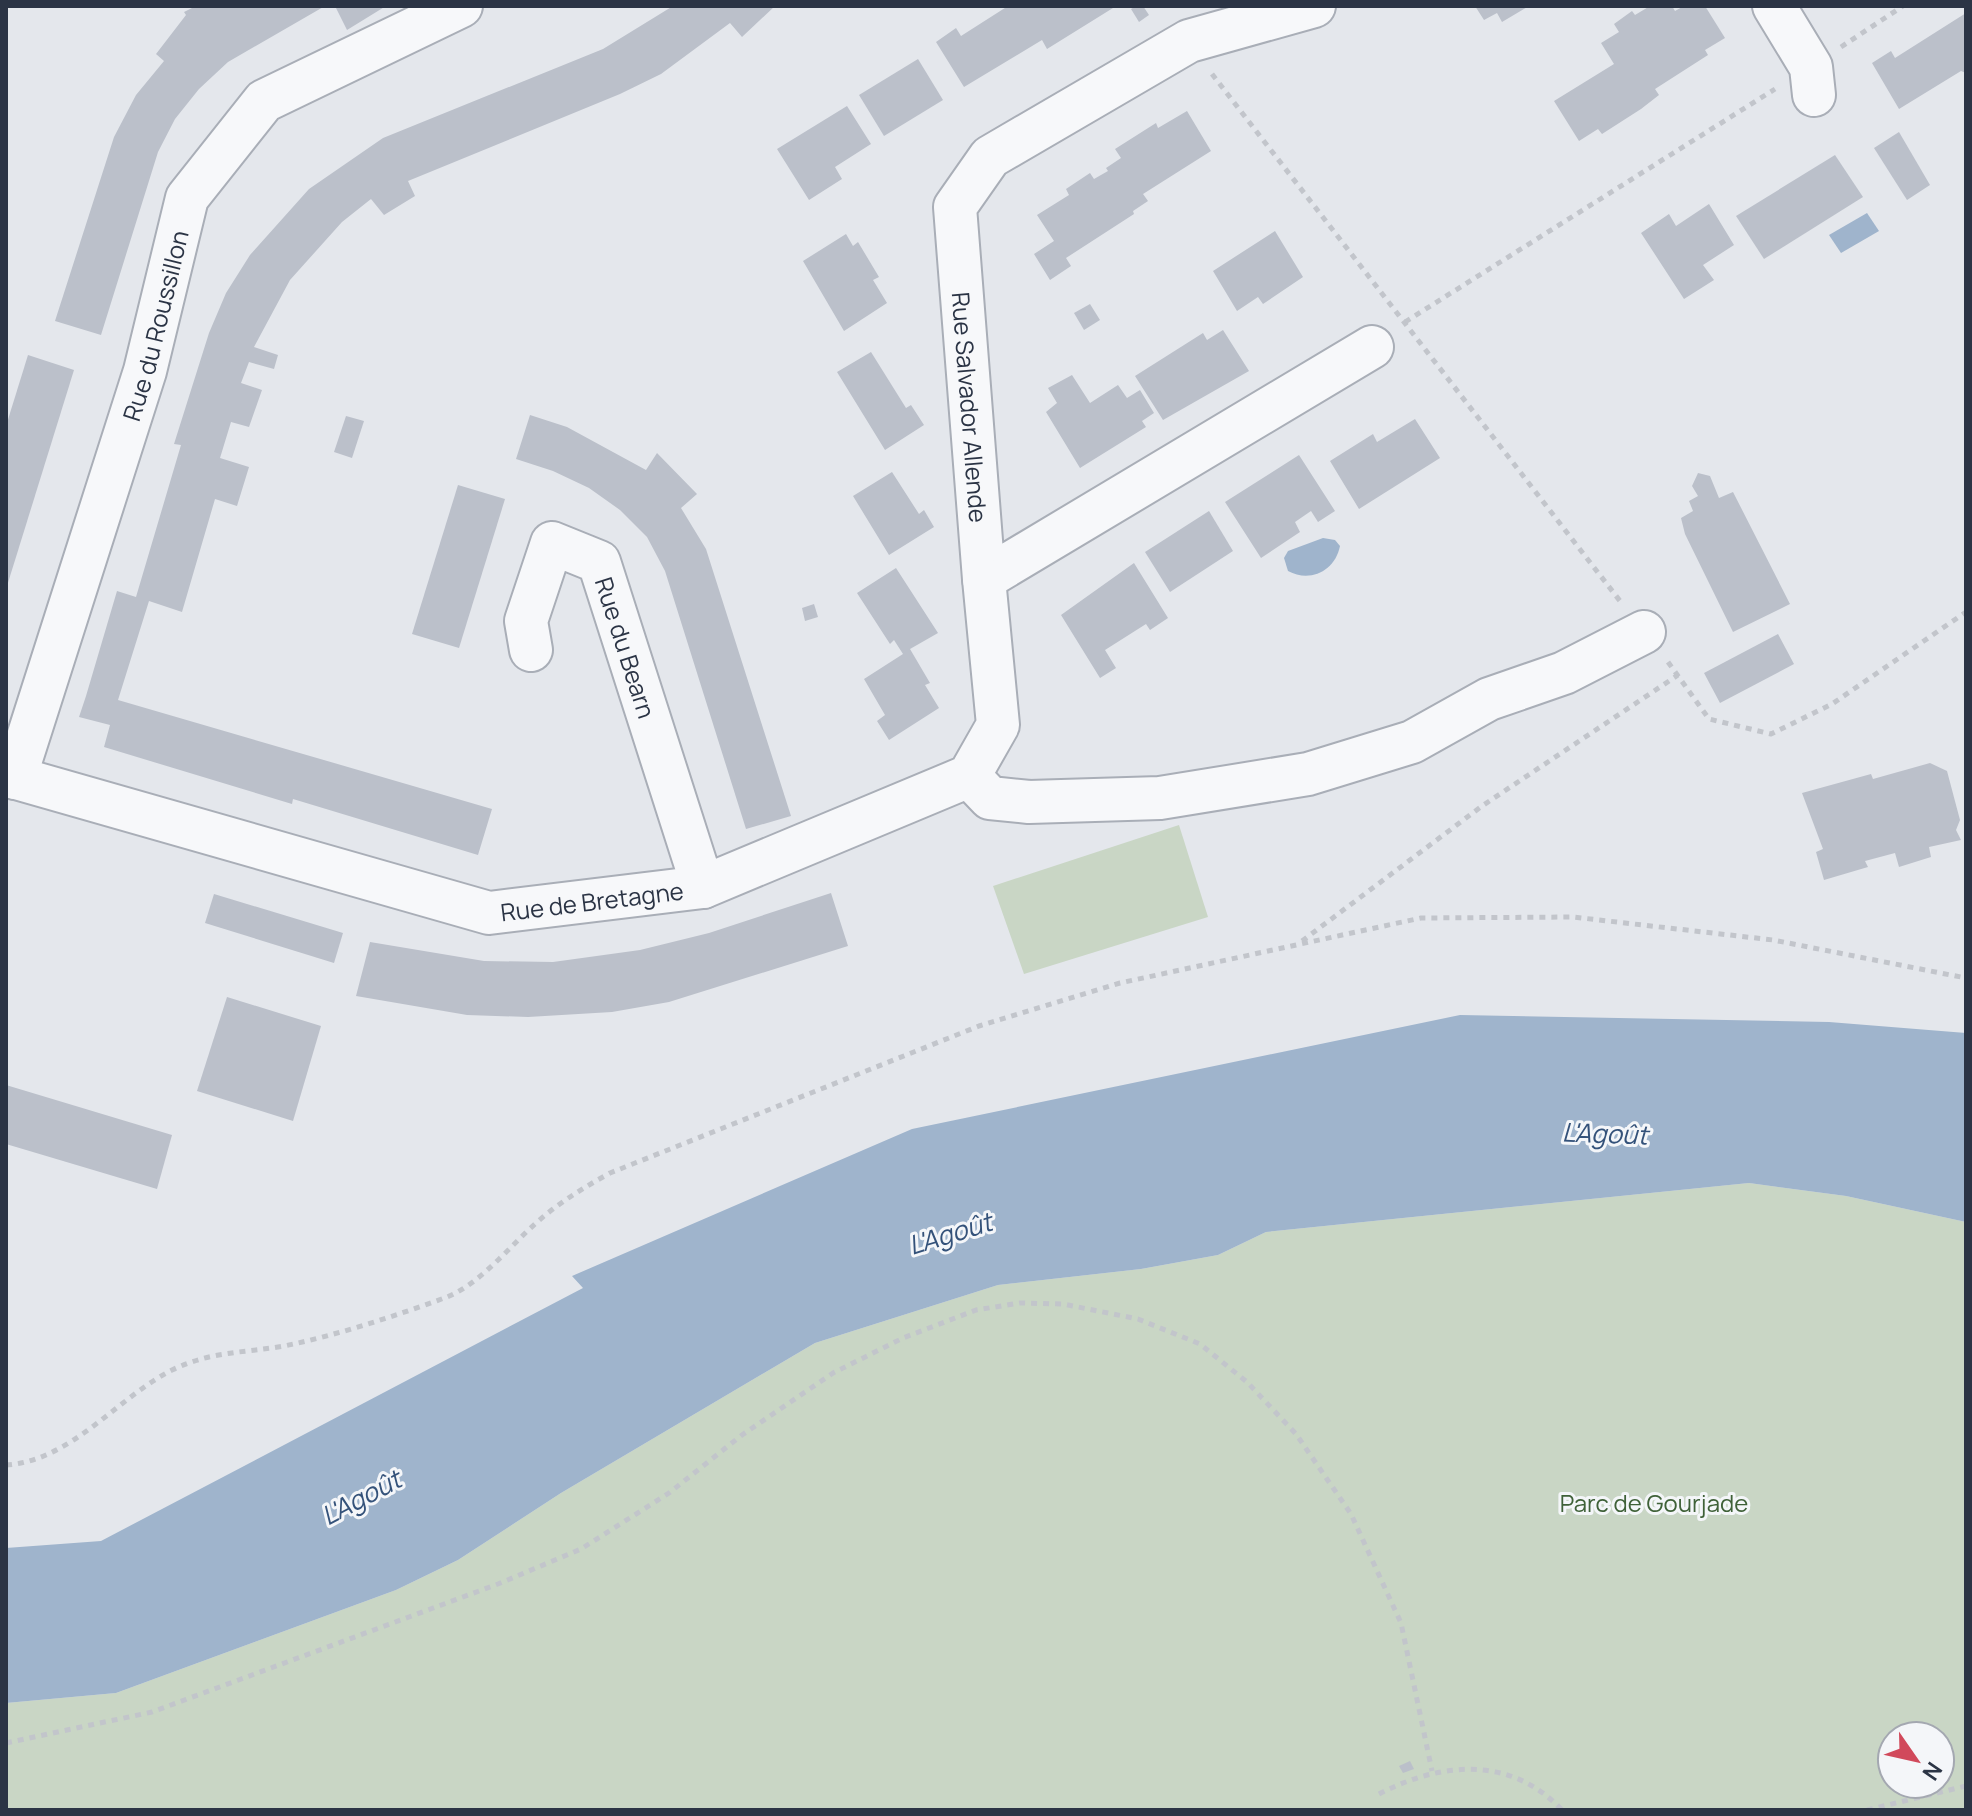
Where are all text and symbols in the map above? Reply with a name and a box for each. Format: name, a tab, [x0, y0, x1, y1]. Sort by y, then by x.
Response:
street label: Rue du Roussillon	[114, 227, 195, 425]
street label: Rue Salvador Allende	[945, 291, 996, 524]
street label: Rue du Bearn	[588, 573, 664, 722]
street label: Rue de Bretagne	[499, 873, 685, 928]
water label: L'Agoût	[1562, 1114, 1651, 1153]
water label: L'Agoût	[904, 1203, 999, 1263]
water label: L'Agoût	[315, 1460, 410, 1533]
park label: Parc de Gourjade	[1560, 1486, 1748, 1519]
north arrow	[1876, 1720, 1956, 1800]
text: N	[1916, 1756, 1949, 1786]

